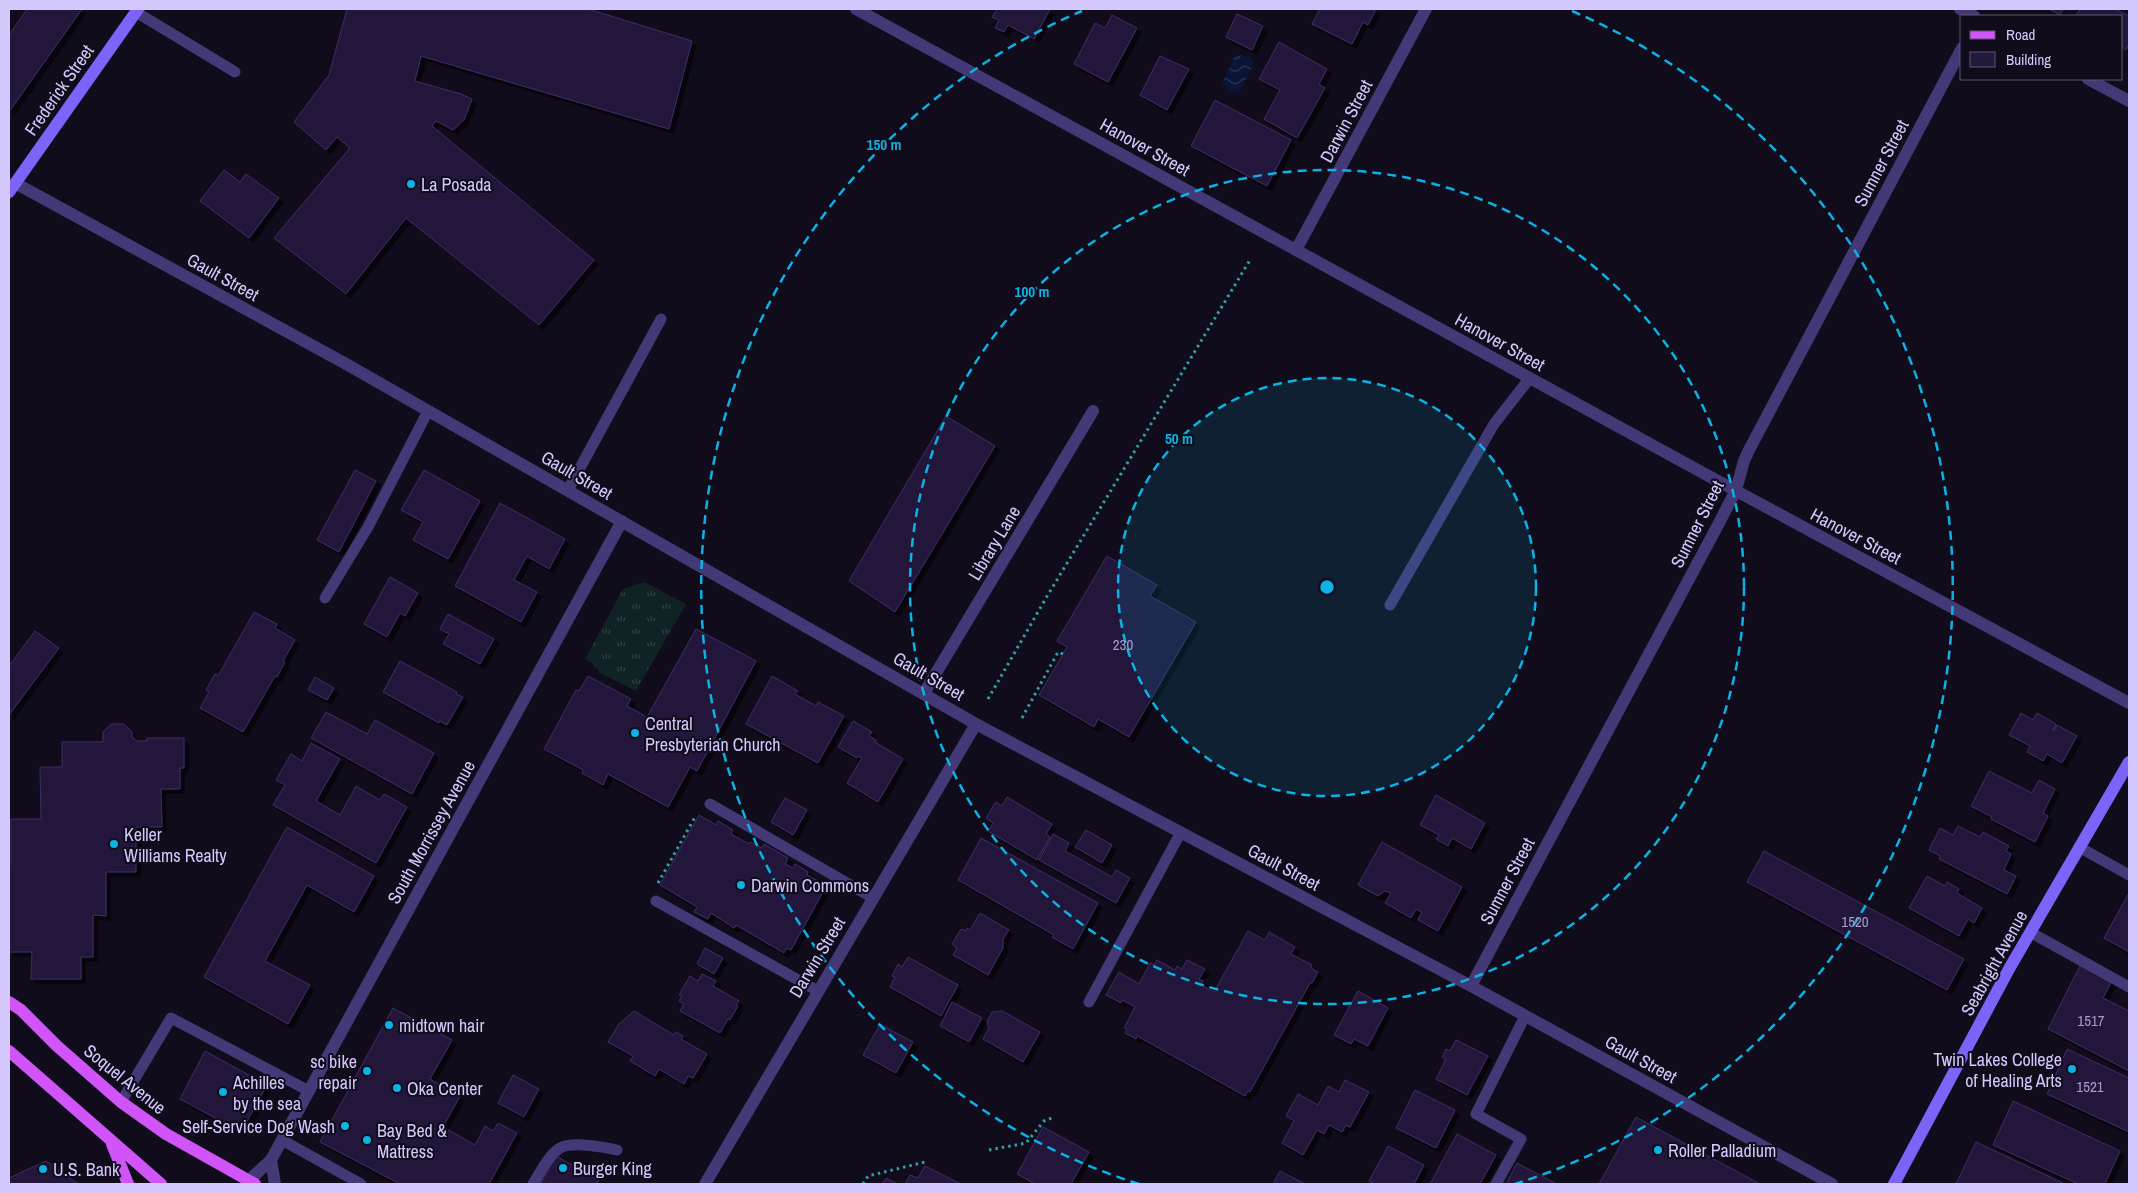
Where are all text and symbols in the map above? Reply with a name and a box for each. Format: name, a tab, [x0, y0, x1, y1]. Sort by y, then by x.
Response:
legend	[1960, 15, 2123, 80]
text: Road	[2006, 24, 2035, 45]
street label: Frederick Street	[18, 39, 100, 141]
text: Building	[2006, 49, 2051, 70]
street label: Darwin Street	[1314, 75, 1378, 167]
street label: Hanover Street	[1096, 112, 1194, 182]
street label: Sumner Street	[1848, 115, 1914, 211]
text: 150 m	[867, 134, 901, 155]
place label: La Posada	[421, 172, 492, 197]
marker: La Posada	[405, 178, 417, 190]
street label: Gault Street	[182, 247, 264, 307]
text: 100 m	[1015, 281, 1049, 302]
street label: Hanover Street	[1451, 307, 1549, 377]
text: 50 m	[1165, 428, 1193, 449]
street label: Gault Street	[537, 444, 617, 506]
street label: Sumner Street	[1664, 476, 1730, 572]
street label: Library Lane	[962, 501, 1026, 585]
street label: Hanover Street	[1806, 502, 1906, 570]
centre of rings	[1318, 578, 1336, 596]
house number: 230	[1113, 634, 1133, 655]
street label: Gault Street	[889, 645, 969, 707]
place label: Central Presbyterian Church	[645, 711, 780, 757]
marker: Central Presbyterian Church	[629, 727, 641, 739]
street label: South Morrissey Avenue	[381, 756, 481, 908]
place label: Keller Williams Realty	[124, 822, 227, 868]
street label: Sumner Street	[1474, 833, 1540, 929]
street label: Gault Street	[1243, 837, 1325, 897]
marker: Keller Williams Realty	[108, 838, 120, 850]
place label: Darwin Commons	[751, 873, 869, 898]
marker: Darwin Commons	[735, 879, 747, 891]
street label: Seabright Avenue	[1955, 906, 2033, 1020]
house number: 1520	[1841, 911, 1869, 932]
street label: Darwin Street	[783, 912, 851, 1002]
house number: 1517	[2077, 1010, 2105, 1031]
place label: midtown hair	[399, 1013, 484, 1038]
marker: midtown hair	[383, 1019, 395, 1031]
street label: Gault Street	[1600, 1029, 1682, 1089]
street label: Soquel Avenue	[79, 1038, 171, 1120]
place label: Twin Lakes College of Healing Arts	[1933, 1047, 2062, 1093]
place label: sc bike repair	[310, 1049, 357, 1095]
marker: Twin Lakes College of Healing Arts	[2066, 1063, 2078, 1075]
marker: sc bike repair	[361, 1065, 373, 1077]
place label: Achilles by the sea	[232, 1070, 301, 1116]
place label: Oka Center	[407, 1076, 483, 1101]
house number: 1521	[2076, 1076, 2104, 1097]
marker: Oka Center	[391, 1082, 403, 1094]
marker: Achilles by the sea	[217, 1086, 229, 1098]
place label: Self-Service Dog Wash	[182, 1114, 335, 1139]
place label: Bay Bed & Mattress	[377, 1118, 447, 1164]
marker: Self-Service Dog Wash	[339, 1120, 351, 1132]
marker: Bay Bed & Mattress	[361, 1134, 373, 1146]
place label: Roller Palladium	[1668, 1138, 1776, 1163]
marker: Roller Palladium	[1652, 1144, 1664, 1156]
place label: Burger King	[573, 1156, 653, 1181]
place label: U.S. Bank	[53, 1157, 120, 1182]
marker: Burger King	[557, 1162, 569, 1174]
marker: U.S. Bank	[37, 1163, 49, 1175]

